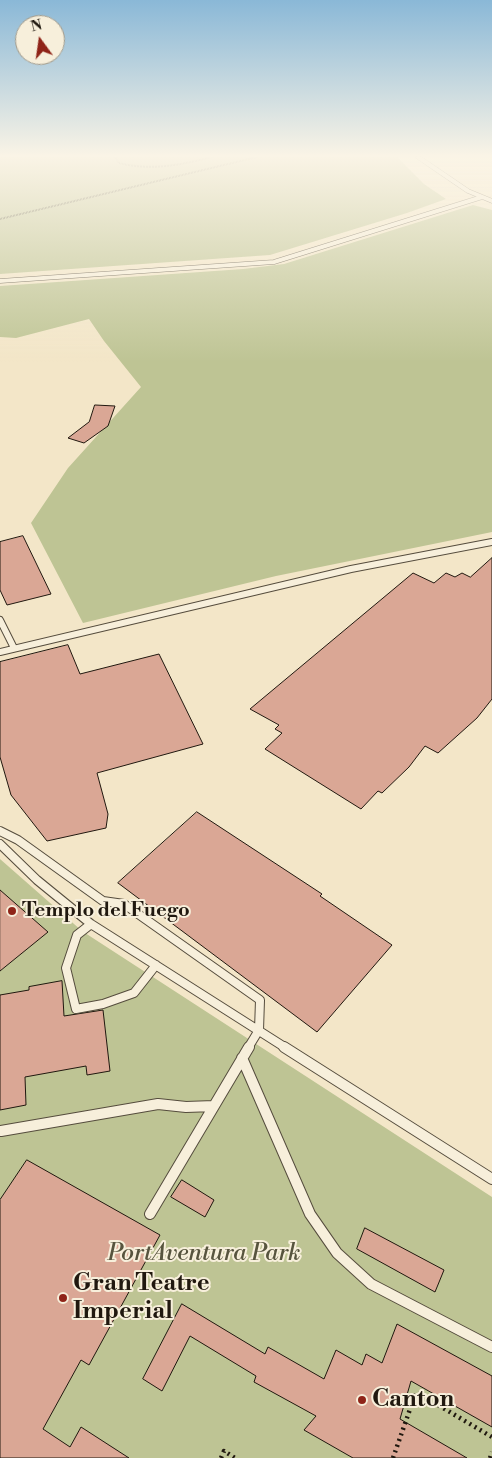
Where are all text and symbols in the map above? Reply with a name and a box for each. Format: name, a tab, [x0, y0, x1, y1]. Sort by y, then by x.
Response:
north arrow	[15, 15, 65, 65]
text: N	[29, 16, 44, 36]
place label: Templo del Fuego	[22, 899, 190, 923]
marker: Templo del Fuego	[6, 905, 18, 917]
park label: PortAventura Park	[108, 1240, 300, 1268]
place label: Gran Teatre Imperial	[73, 1270, 210, 1326]
marker: Gran Teatre Imperial	[57, 1292, 69, 1304]
place label: Canton	[372, 1386, 454, 1414]
marker: Canton	[356, 1394, 368, 1406]

